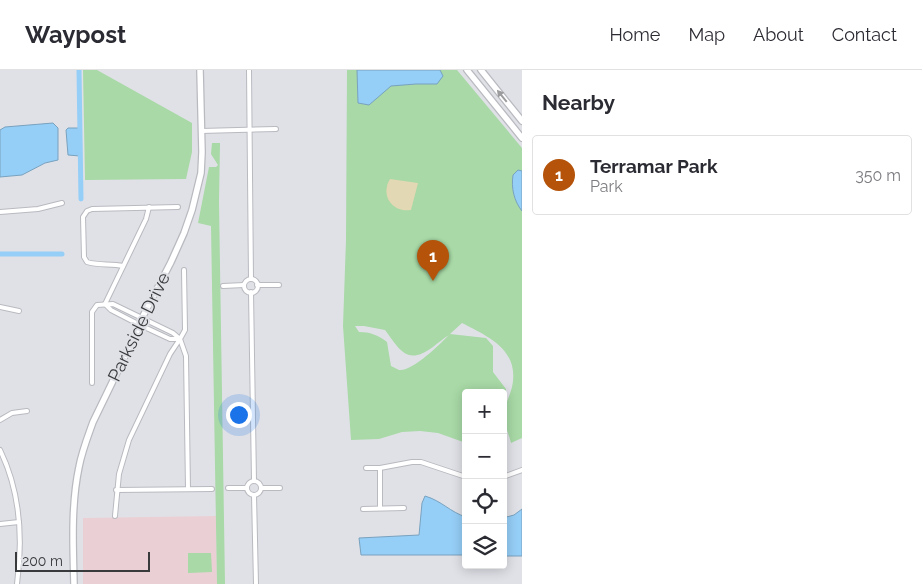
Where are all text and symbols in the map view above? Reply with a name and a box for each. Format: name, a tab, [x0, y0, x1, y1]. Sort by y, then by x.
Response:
text: Waypost	[25, 20, 126, 49]
text: Home	[609, 24, 660, 45]
text: Map	[688, 24, 725, 45]
text: About	[753, 24, 804, 45]
text: Contact	[832, 24, 897, 45]
one-way arrow	[496, 90, 507, 103]
text: Nearby	[542, 90, 615, 115]
text: Terramar Park	[590, 155, 718, 177]
text: 1	[555, 166, 563, 185]
text: 350 m	[855, 166, 901, 185]
text: Park	[590, 177, 623, 196]
pin: 1	[417, 240, 449, 281]
street label: Parkside Drive	[103, 268, 174, 385]
map controls	[462, 389, 507, 569]
button: +	[462, 389, 507, 434]
your location	[226, 402, 252, 428]
button: −	[462, 434, 507, 479]
button: locate	[462, 479, 507, 524]
button: layers	[462, 524, 507, 569]
scale bar	[15, 549, 150, 572]
text: 200 m	[22, 553, 63, 569]

